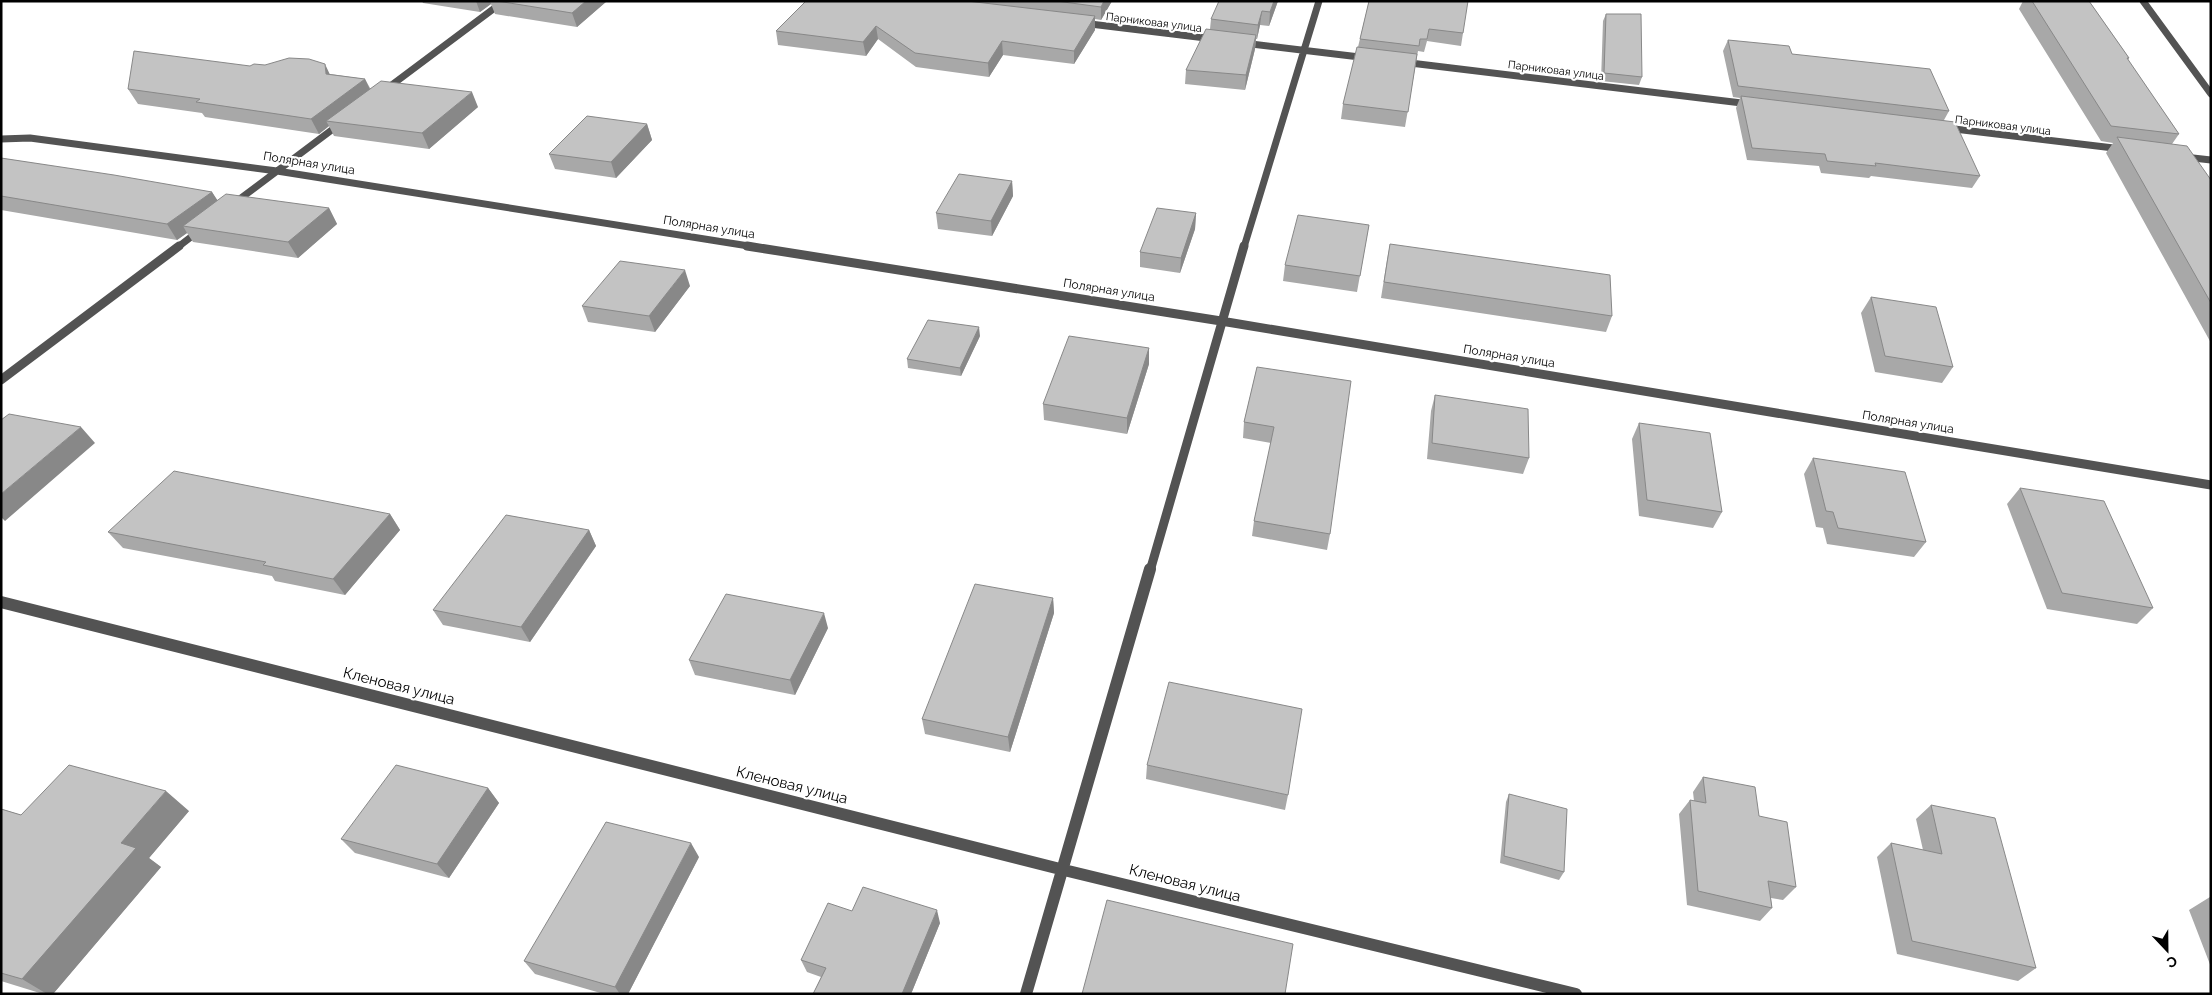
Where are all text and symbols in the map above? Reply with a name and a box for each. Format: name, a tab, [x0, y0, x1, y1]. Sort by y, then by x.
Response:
street label: Парниковая улица	[1105, 10, 1203, 35]
street label: Парниковая улица	[1507, 58, 1605, 83]
street label: Парниковая улица	[1954, 113, 2052, 138]
street label: Полярная улица	[262, 149, 356, 177]
street label: Полярная улица	[662, 213, 756, 241]
street label: Полярная улица	[1062, 276, 1156, 304]
street label: Полярная улица	[1462, 342, 1556, 370]
street label: Полярная улица	[1861, 408, 1955, 436]
street label: Кленовая улица	[341, 663, 457, 709]
street label: Кленовая улица	[734, 762, 850, 808]
street label: Кленовая улица	[1127, 860, 1243, 906]
north arrow	[2142, 925, 2192, 975]
text: С	[2164, 953, 2179, 971]

